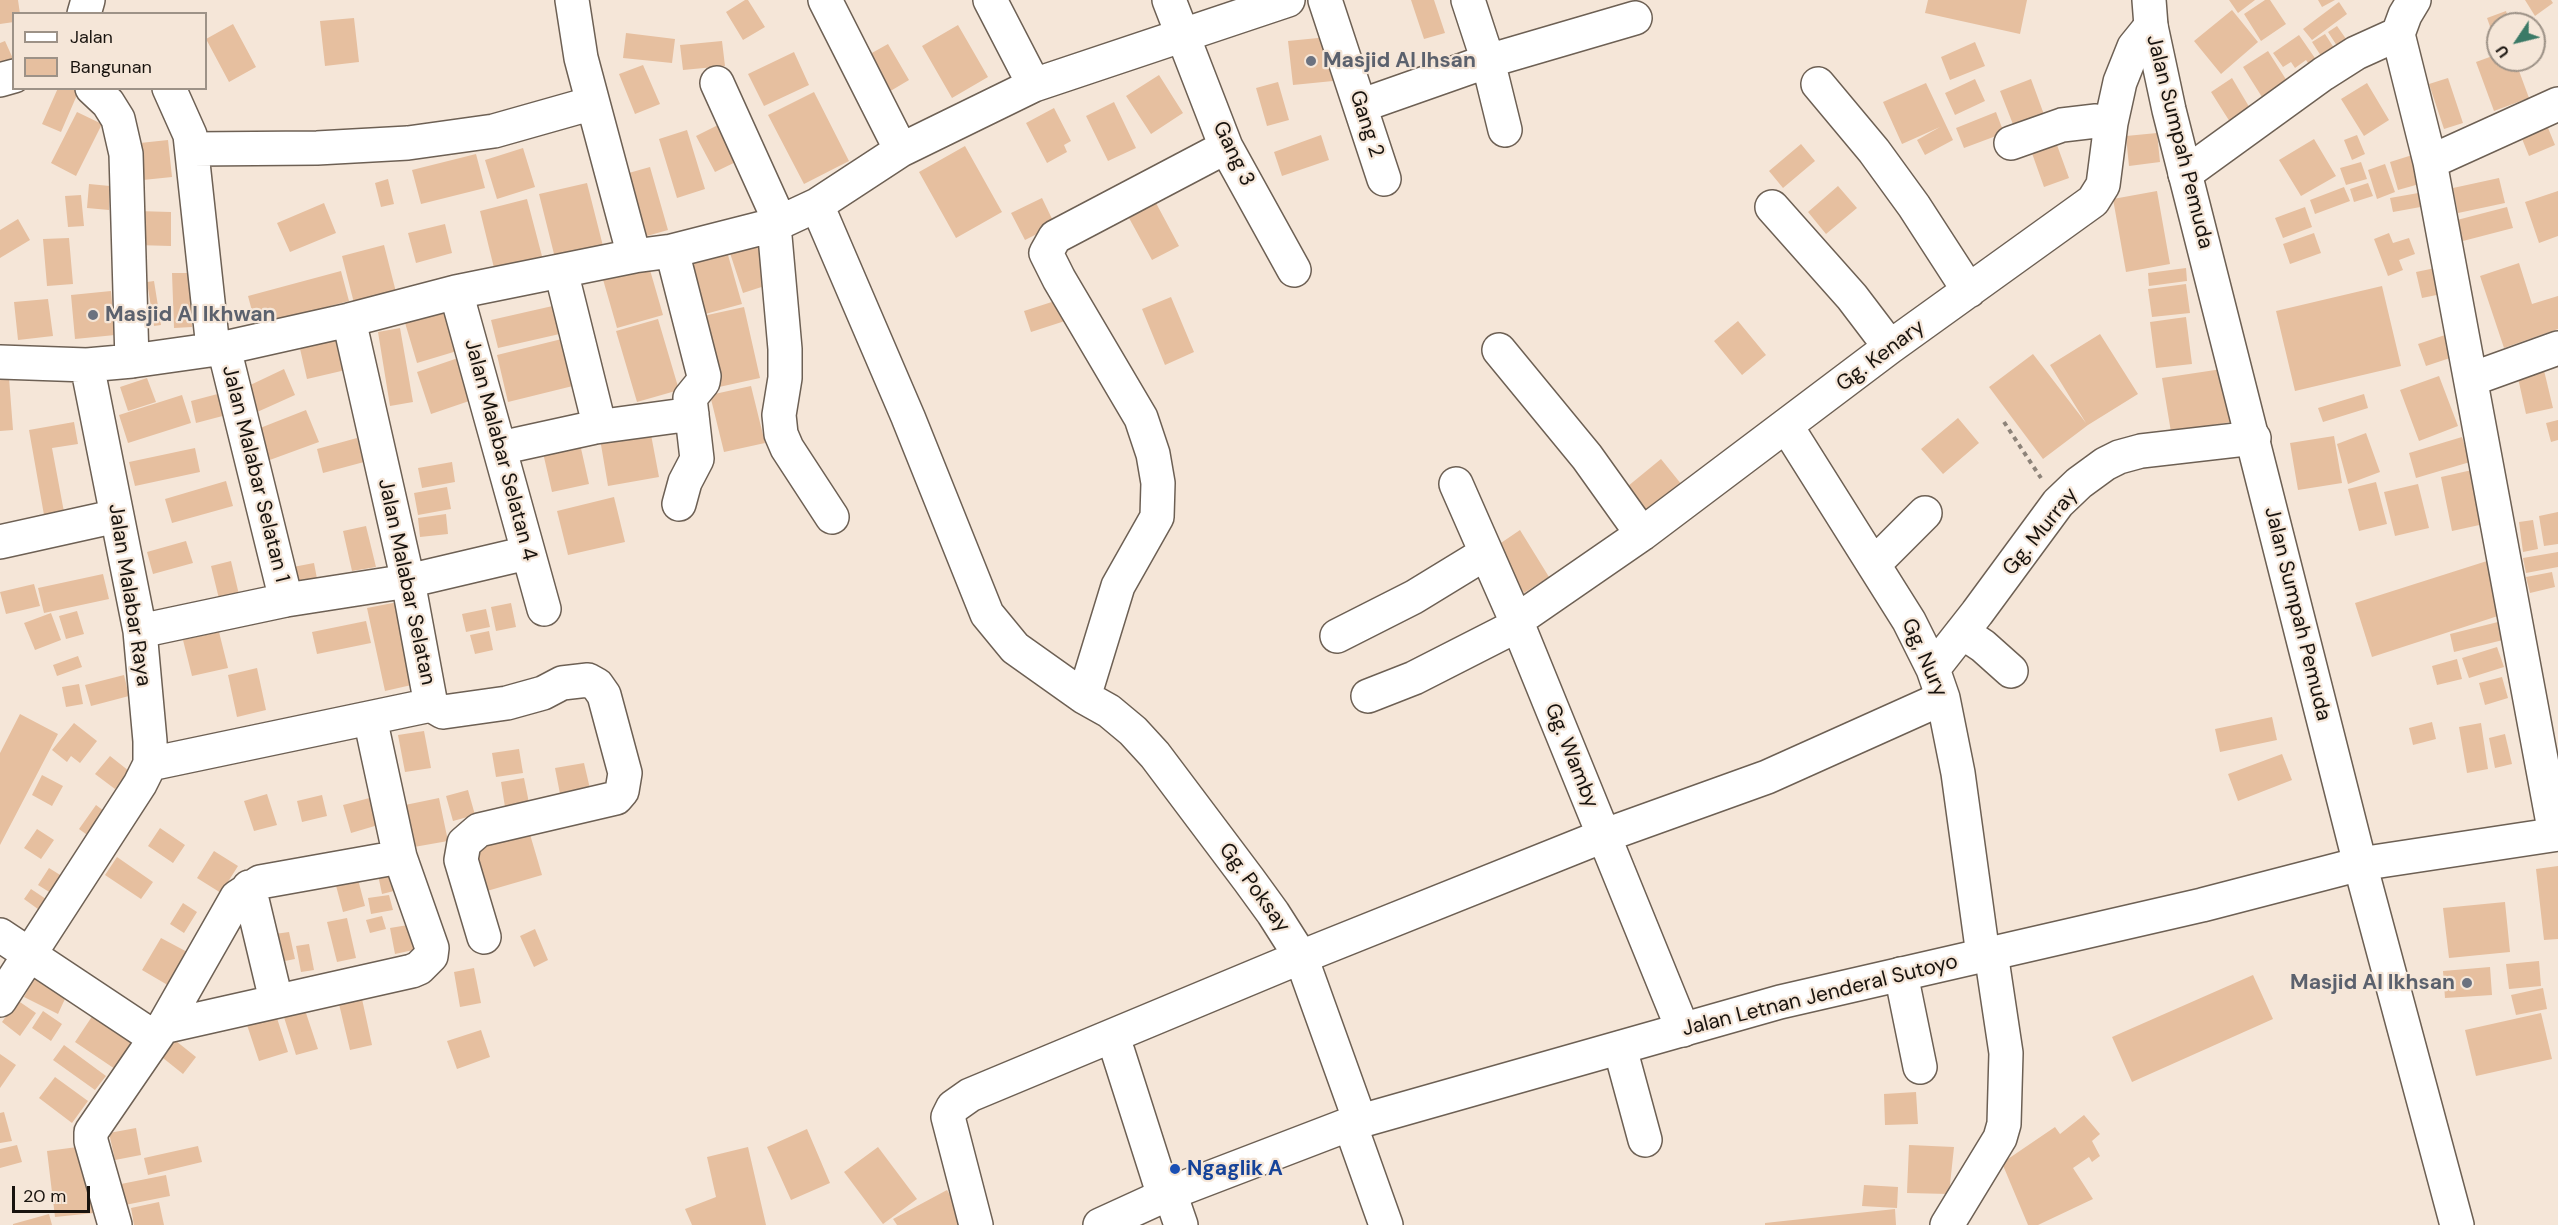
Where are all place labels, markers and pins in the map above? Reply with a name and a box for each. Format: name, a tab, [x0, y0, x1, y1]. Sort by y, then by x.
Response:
place label: Masjid Al Ihsan	[1323, 48, 1476, 74]
marker: Masjid Al Ihsan	[1304, 54, 1318, 68]
place label: Masjid Al Ikhwan	[105, 302, 275, 328]
marker: Masjid Al Ikhwan	[86, 308, 100, 322]
place label: Masjid Al Ikhsan	[2290, 970, 2455, 996]
marker: Masjid Al Ikhsan	[2460, 976, 2474, 990]
place label: Ngaglik A	[1187, 1156, 1283, 1182]
marker: Ngaglik A	[1168, 1162, 1182, 1176]

